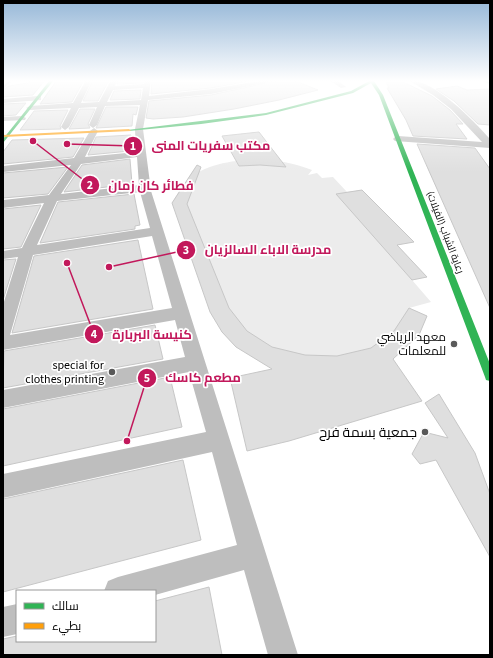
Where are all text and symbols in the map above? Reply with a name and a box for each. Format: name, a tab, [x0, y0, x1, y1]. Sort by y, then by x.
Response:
callout: مكتب سفريات المنى	[123, 133, 278, 158]
text: مكتب سفريات المنى	[152, 137, 270, 155]
text: 1	[130, 138, 136, 155]
callout: فطائر كان زمان	[80, 172, 201, 197]
text: 2	[87, 177, 93, 194]
text: فطائر كان زمان	[108, 177, 194, 195]
street label: رعاية الشباب (الفيلات)	[423, 189, 467, 276]
callout: مدرسة الاباء السالزيان	[176, 237, 339, 262]
text: مدرسة الاباء السالزيان	[205, 241, 331, 259]
text: 3	[183, 242, 189, 259]
callout: كنيسة البربارة	[84, 322, 200, 347]
text: 4	[91, 326, 98, 343]
text: كنيسة البربارة	[112, 326, 192, 344]
place label: معهد الرياضي للمعلمات	[377, 329, 446, 360]
marker: معهد الرياضي للمعلمات	[449, 339, 459, 349]
place label: special for clothes printing	[25, 357, 105, 388]
callout: مطعم كاسك	[137, 365, 249, 390]
marker: special for clothes printing	[107, 367, 117, 377]
text: مطعم كاسك	[165, 369, 241, 387]
text: 5	[144, 370, 150, 387]
place label: جمعية بسمة فرح	[319, 423, 417, 443]
marker: جمعية بسمة فرح	[420, 427, 430, 437]
legend	[16, 590, 156, 642]
text: سالك	[52, 598, 79, 615]
text: بطيء	[52, 618, 81, 636]

